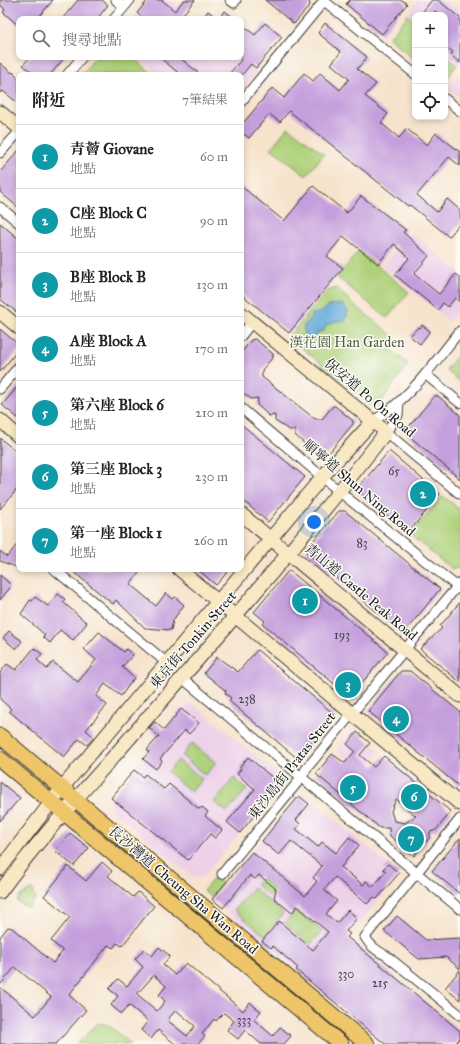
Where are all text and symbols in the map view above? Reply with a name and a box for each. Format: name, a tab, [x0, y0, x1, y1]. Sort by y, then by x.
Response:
map controls	[412, 12, 448, 120]
button: +	[412, 12, 448, 48]
search box	[16, 16, 244, 60]
icon: search	[30, 27, 52, 49]
text: 搜尋地點	[62, 31, 122, 49]
button: −	[412, 48, 448, 84]
button: locate	[412, 84, 448, 120]
text: 附近	[32, 90, 66, 111]
text: 7筆結果	[182, 92, 228, 108]
text: 青薈 Giovane	[70, 140, 154, 158]
text: 1	[42, 149, 48, 165]
text: 60 m	[200, 149, 228, 165]
text: 地點	[70, 161, 96, 177]
text: C座 Block C	[70, 204, 147, 222]
text: 2	[42, 213, 48, 229]
text: 90 m	[200, 213, 228, 229]
text: 地點	[70, 225, 96, 241]
text: B座 Block B	[70, 268, 146, 286]
text: 3	[42, 277, 48, 293]
text: 130 m	[196, 277, 228, 293]
text: 地點	[70, 289, 96, 305]
text: A座 Block A	[70, 332, 147, 350]
park label: 漢花園 Han Garden	[289, 334, 405, 351]
text: 4	[41, 341, 49, 357]
text: 170 m	[195, 341, 228, 357]
text: 地點	[70, 353, 96, 369]
street label: 保安道 Po On Road	[321, 355, 419, 441]
text: 第六座 Block 6	[70, 396, 164, 414]
text: 5	[42, 405, 48, 421]
text: 210 m	[195, 405, 228, 421]
text: 地點	[70, 417, 96, 433]
street label: 順寧道 Shun Ning Road	[299, 436, 419, 540]
text: 第三座 Block 3	[70, 460, 162, 478]
house number: 65	[388, 464, 400, 478]
text: 6	[42, 469, 48, 485]
text: 230 m	[195, 469, 228, 485]
pin: 2	[410, 479, 436, 509]
text: 地點	[70, 481, 96, 497]
your location	[304, 512, 324, 532]
text: 第一座 Block 1	[70, 524, 162, 542]
text: 7	[42, 533, 48, 549]
text: 260 m	[194, 533, 228, 549]
house number: 83	[356, 536, 368, 550]
street label: 青山道 Castle Peak Road	[301, 540, 421, 644]
text: 地點	[70, 545, 96, 561]
pin: 1	[292, 586, 318, 616]
street label: 東京街 Tonkin Street	[146, 588, 240, 692]
house number: 193	[334, 628, 350, 642]
pin: 3	[335, 670, 361, 700]
house number: 238	[238, 692, 256, 706]
pin: 4	[383, 704, 409, 734]
street label: 東沙島街 Pratas Street	[245, 709, 339, 823]
pin: 5	[340, 773, 366, 803]
pin: 6	[401, 782, 427, 812]
street label: 長沙灣道 Cheung Sha Wan Road	[105, 822, 261, 958]
pin: 7	[398, 824, 424, 854]
house number: 330	[338, 967, 354, 981]
house number: 215	[372, 976, 388, 990]
house number: 333	[237, 1013, 251, 1027]

